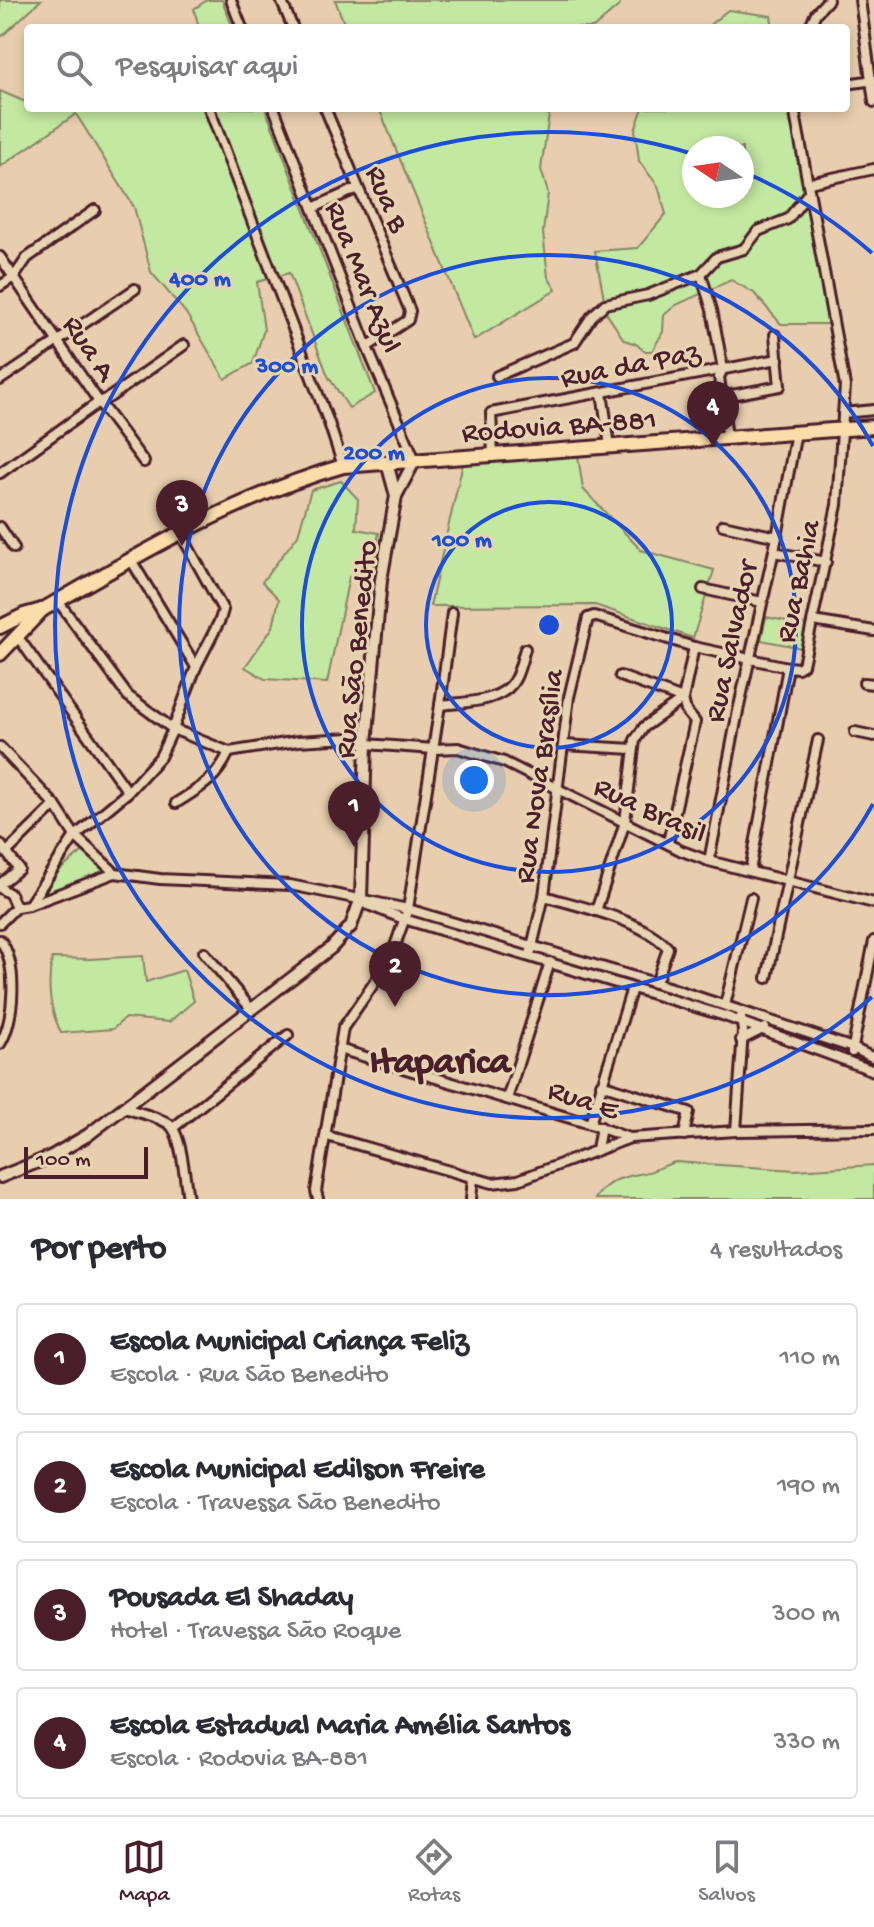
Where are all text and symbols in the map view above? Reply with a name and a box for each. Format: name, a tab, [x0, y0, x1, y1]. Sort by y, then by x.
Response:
search box	[24, 24, 850, 112]
icon: search	[52, 46, 96, 90]
text: Pesquisar aqui	[116, 51, 298, 86]
north arrow	[682, 136, 754, 208]
street label: Rua B	[355, 161, 415, 239]
street label: Rua Mar Azul	[315, 197, 407, 359]
text: 400 m	[168, 266, 231, 295]
street label: Rua A	[53, 310, 122, 390]
street label: Rua da Paz	[558, 337, 704, 398]
text: 300 m	[255, 353, 318, 382]
pin: 4	[687, 381, 739, 447]
street label: Rodovia BA-881	[461, 404, 658, 453]
text: 200 m	[343, 440, 405, 469]
pin: 3	[156, 480, 208, 546]
street label: Rua Bahia	[770, 516, 831, 647]
text: 100 m	[431, 527, 492, 556]
street label: Rua São Benedito	[330, 539, 387, 760]
street label: Rua Salvador	[699, 556, 768, 726]
centre of rings	[535, 611, 563, 639]
street label: Rua Nova Brasília	[509, 666, 574, 886]
your location	[454, 760, 494, 800]
street label: Rua Brasil	[587, 771, 711, 853]
pin: 1	[328, 781, 380, 847]
pin: 2	[369, 941, 421, 1007]
district label: Itaparica	[369, 1042, 513, 1086]
street label: Rua E	[543, 1074, 624, 1130]
scale bar	[24, 1143, 148, 1179]
text: 100 m	[36, 1148, 91, 1174]
text: Por perto	[32, 1231, 166, 1271]
text: 4 resultados	[710, 1236, 842, 1267]
text: Escola Municipal Criança Feliz	[110, 1326, 469, 1361]
text: 1	[55, 1344, 65, 1375]
text: 110 m	[780, 1344, 840, 1375]
text: Escola · Rua São Benedito	[110, 1361, 389, 1392]
text: Escola Municipal Edilson Freire	[110, 1454, 485, 1489]
text: 2	[54, 1472, 66, 1503]
text: 190 m	[777, 1472, 840, 1503]
text: Escola · Travessa São Benedito	[110, 1489, 441, 1520]
text: Pousada El Shaday	[110, 1582, 353, 1617]
text: 3	[53, 1600, 67, 1631]
text: 300 m	[772, 1600, 840, 1631]
text: Hotel · Travessa São Roque	[110, 1617, 401, 1648]
text: Escola Estadual Maria Amélia Santos	[110, 1710, 570, 1745]
text: 4	[54, 1728, 66, 1759]
text: 330 m	[774, 1728, 840, 1759]
text: Escola · Rodovia BA-881	[110, 1745, 368, 1776]
tab: Mapa	[119, 1835, 170, 1909]
tab: Rotas	[408, 1835, 460, 1909]
tab: Salvos	[698, 1835, 755, 1909]

